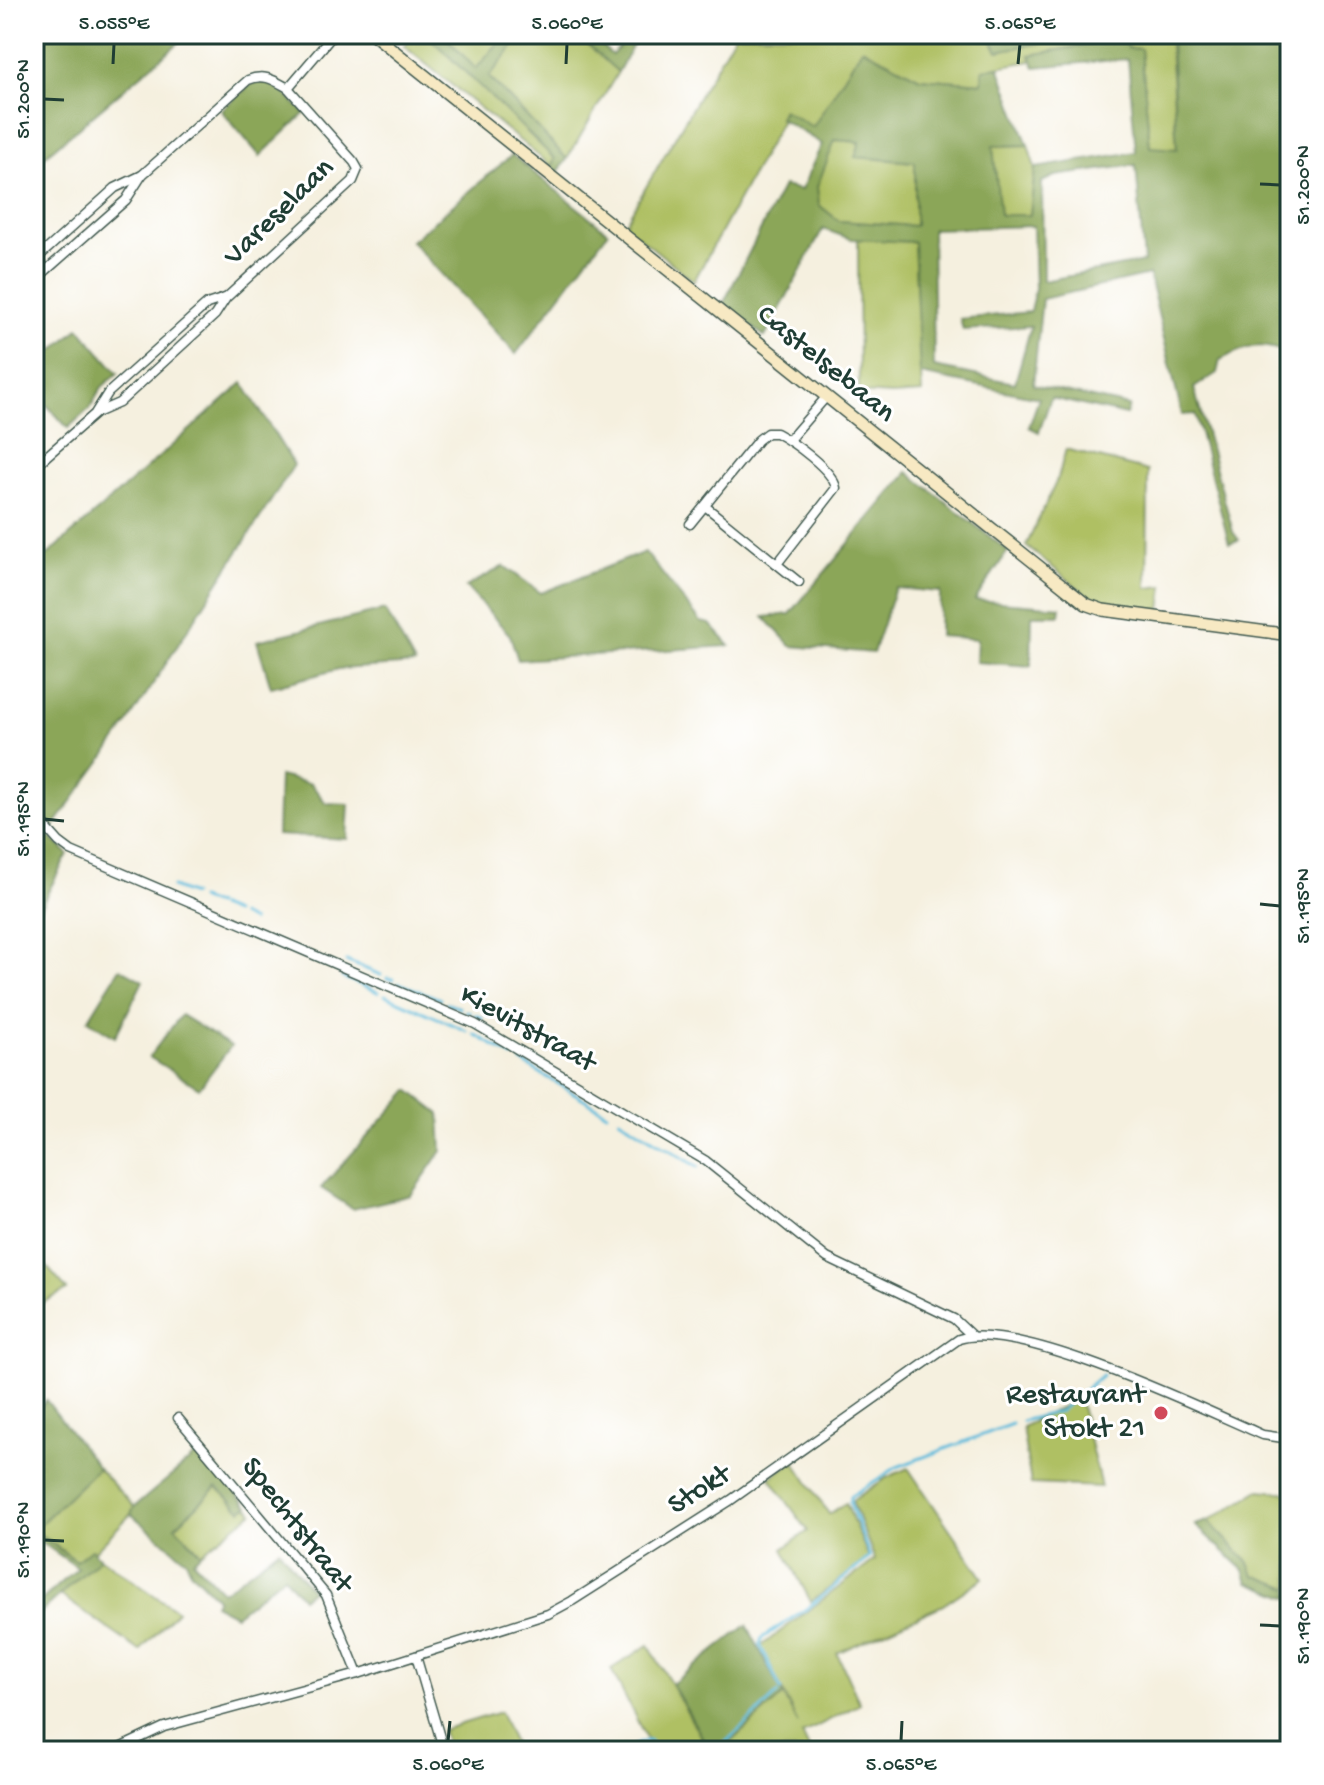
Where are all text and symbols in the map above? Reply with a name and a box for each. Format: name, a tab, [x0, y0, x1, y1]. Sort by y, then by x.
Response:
text: 5.055°E	[79, 14, 151, 37]
text: 5.060°E	[531, 14, 604, 37]
text: 5.065°E	[985, 14, 1057, 37]
text: 51.200°N	[14, 59, 37, 139]
text: 51.200°N	[1294, 145, 1317, 225]
street label: Vareselaan	[217, 152, 343, 275]
street label: Castelsebaan	[749, 298, 901, 432]
text: 51.195°N	[14, 781, 37, 857]
text: 51.195°N	[1294, 868, 1317, 944]
street label: Kievitstraat	[453, 978, 603, 1083]
place label: Restaurant Stokt 21	[1006, 1379, 1148, 1448]
marker: Restaurant Stokt 21	[1152, 1404, 1170, 1422]
street label: Spechtstraat	[232, 1451, 361, 1603]
street label: Stokt	[662, 1456, 740, 1524]
text: 51.190°N	[14, 1502, 37, 1578]
text: 51.190°N	[1294, 1588, 1317, 1664]
text: 5.060°E	[412, 1755, 485, 1778]
text: 5.065°E	[866, 1755, 938, 1778]

